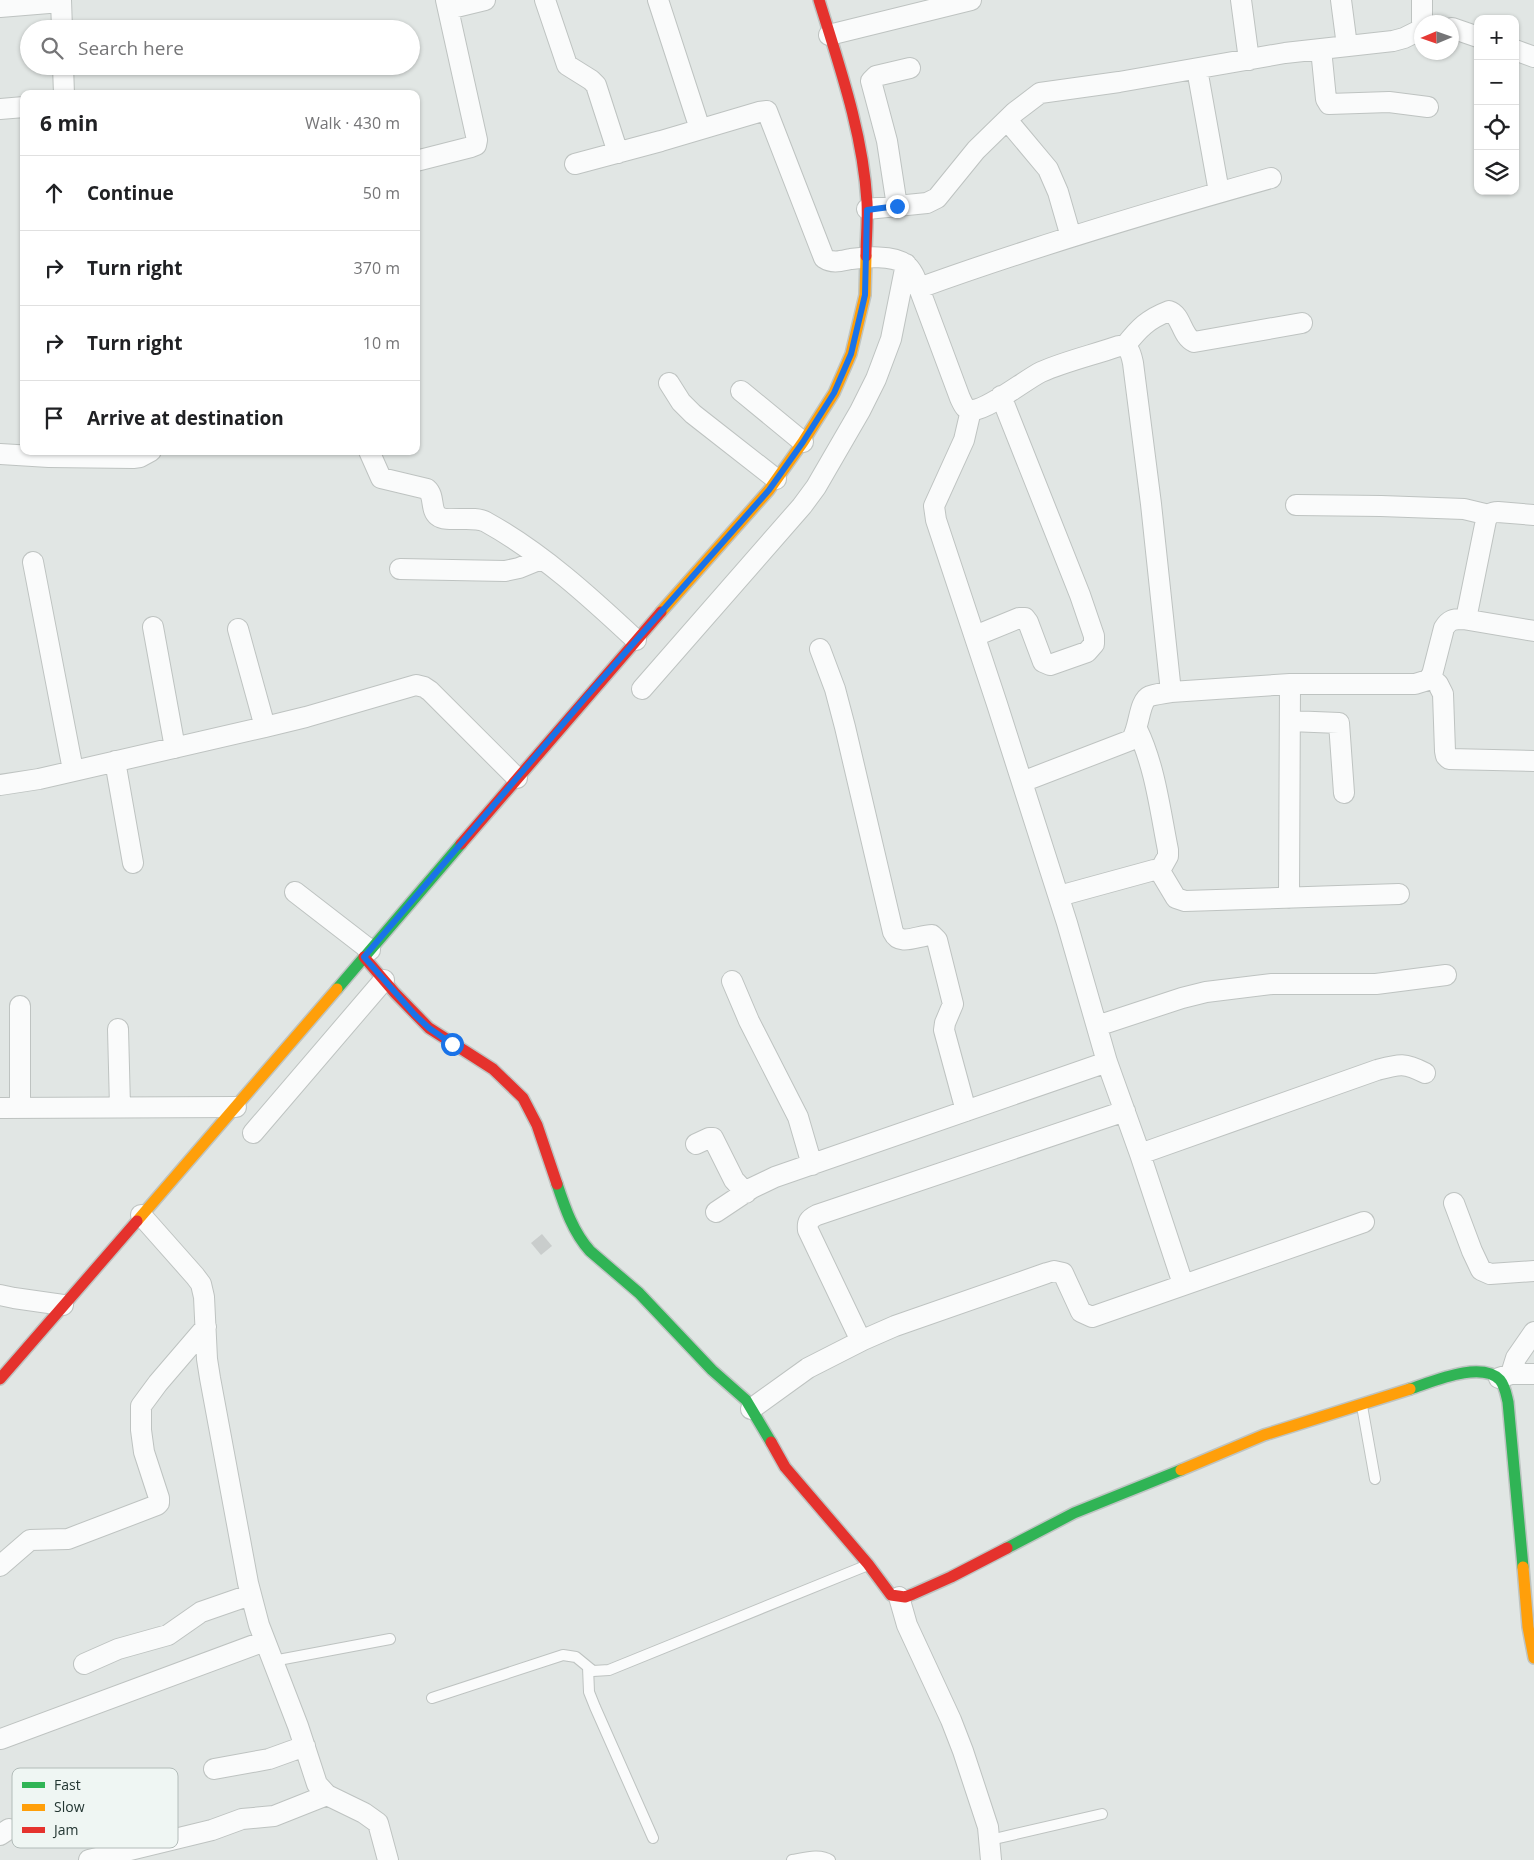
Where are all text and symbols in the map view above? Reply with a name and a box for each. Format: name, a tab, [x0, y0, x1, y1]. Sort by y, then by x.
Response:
north arrow	[1414, 15, 1459, 60]
map controls	[1474, 15, 1519, 195]
button: +	[1474, 15, 1519, 60]
search box	[20, 20, 420, 75]
icon: search	[38, 34, 66, 62]
text: Search here	[78, 35, 184, 61]
button: −	[1474, 60, 1519, 105]
button: locate	[1474, 105, 1519, 150]
text: 6 min	[40, 109, 98, 137]
text: Walk · 430 m	[305, 112, 400, 134]
button: layers	[1474, 150, 1519, 195]
icon: ahead	[40, 179, 68, 207]
text: Continue	[87, 180, 174, 206]
text: 50 m	[363, 182, 400, 204]
route end	[886, 195, 909, 218]
icon: right	[40, 254, 68, 282]
text: Turn right	[87, 255, 182, 281]
text: 370 m	[354, 257, 400, 279]
icon: right	[40, 329, 68, 357]
text: Turn right	[87, 330, 182, 356]
text: 10 m	[363, 332, 400, 354]
icon: arrive	[40, 404, 68, 432]
text: Arrive at destination	[87, 405, 284, 431]
route start	[441, 1033, 464, 1056]
legend	[12, 1768, 178, 1848]
text: Fast	[54, 1775, 81, 1794]
text: Slow	[54, 1797, 85, 1816]
text: Jam	[52, 1820, 79, 1839]

